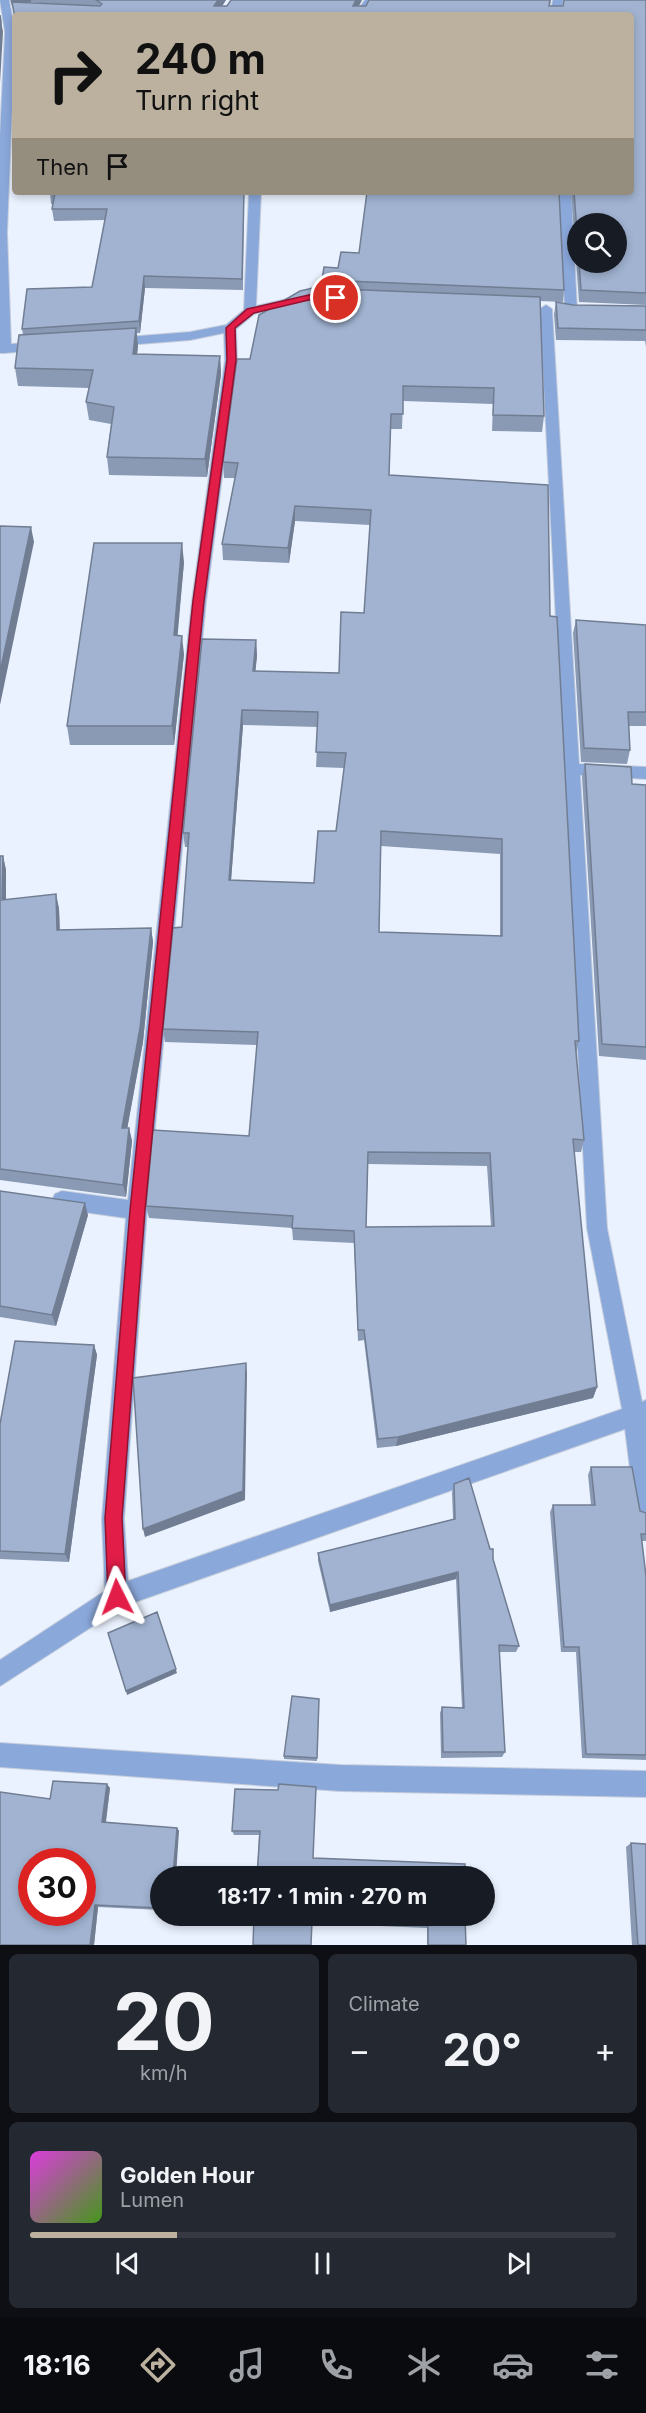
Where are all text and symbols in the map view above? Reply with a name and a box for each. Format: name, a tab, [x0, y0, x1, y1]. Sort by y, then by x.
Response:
text: 240 m	[135, 33, 266, 84]
icon: right	[36, 36, 114, 114]
text: Turn right	[135, 84, 259, 117]
icon: arrive	[101, 150, 134, 183]
text: Then	[36, 154, 89, 180]
map controls	[567, 213, 627, 273]
button: search	[567, 213, 627, 273]
pin	[310, 272, 361, 323]
icon: arrive	[319, 281, 352, 314]
position arrow	[85, 1565, 149, 1629]
speed limit sign: 30	[18, 1848, 96, 1926]
text: 18:17 · 1 min · 270 m	[218, 1883, 427, 1909]
text: 20	[113, 1974, 215, 2069]
text: Climate	[349, 1992, 420, 2016]
text: 20°	[443, 2022, 522, 2077]
text: −	[349, 2030, 370, 2070]
text: +	[594, 2030, 616, 2070]
text: km/h	[140, 2061, 188, 2085]
text: Golden Hour	[120, 2162, 254, 2188]
text: Lumen	[120, 2188, 184, 2212]
icon: previous	[111, 2247, 144, 2280]
icon: pause	[306, 2247, 339, 2280]
icon: next	[502, 2247, 535, 2280]
icon: directions	[137, 2344, 179, 2386]
icon: music	[226, 2344, 268, 2386]
icon: phone	[315, 2344, 357, 2386]
icon: climate	[403, 2344, 445, 2386]
icon: car	[492, 2344, 534, 2386]
icon: filters	[581, 2344, 623, 2386]
text: 18:16	[23, 2349, 91, 2382]

